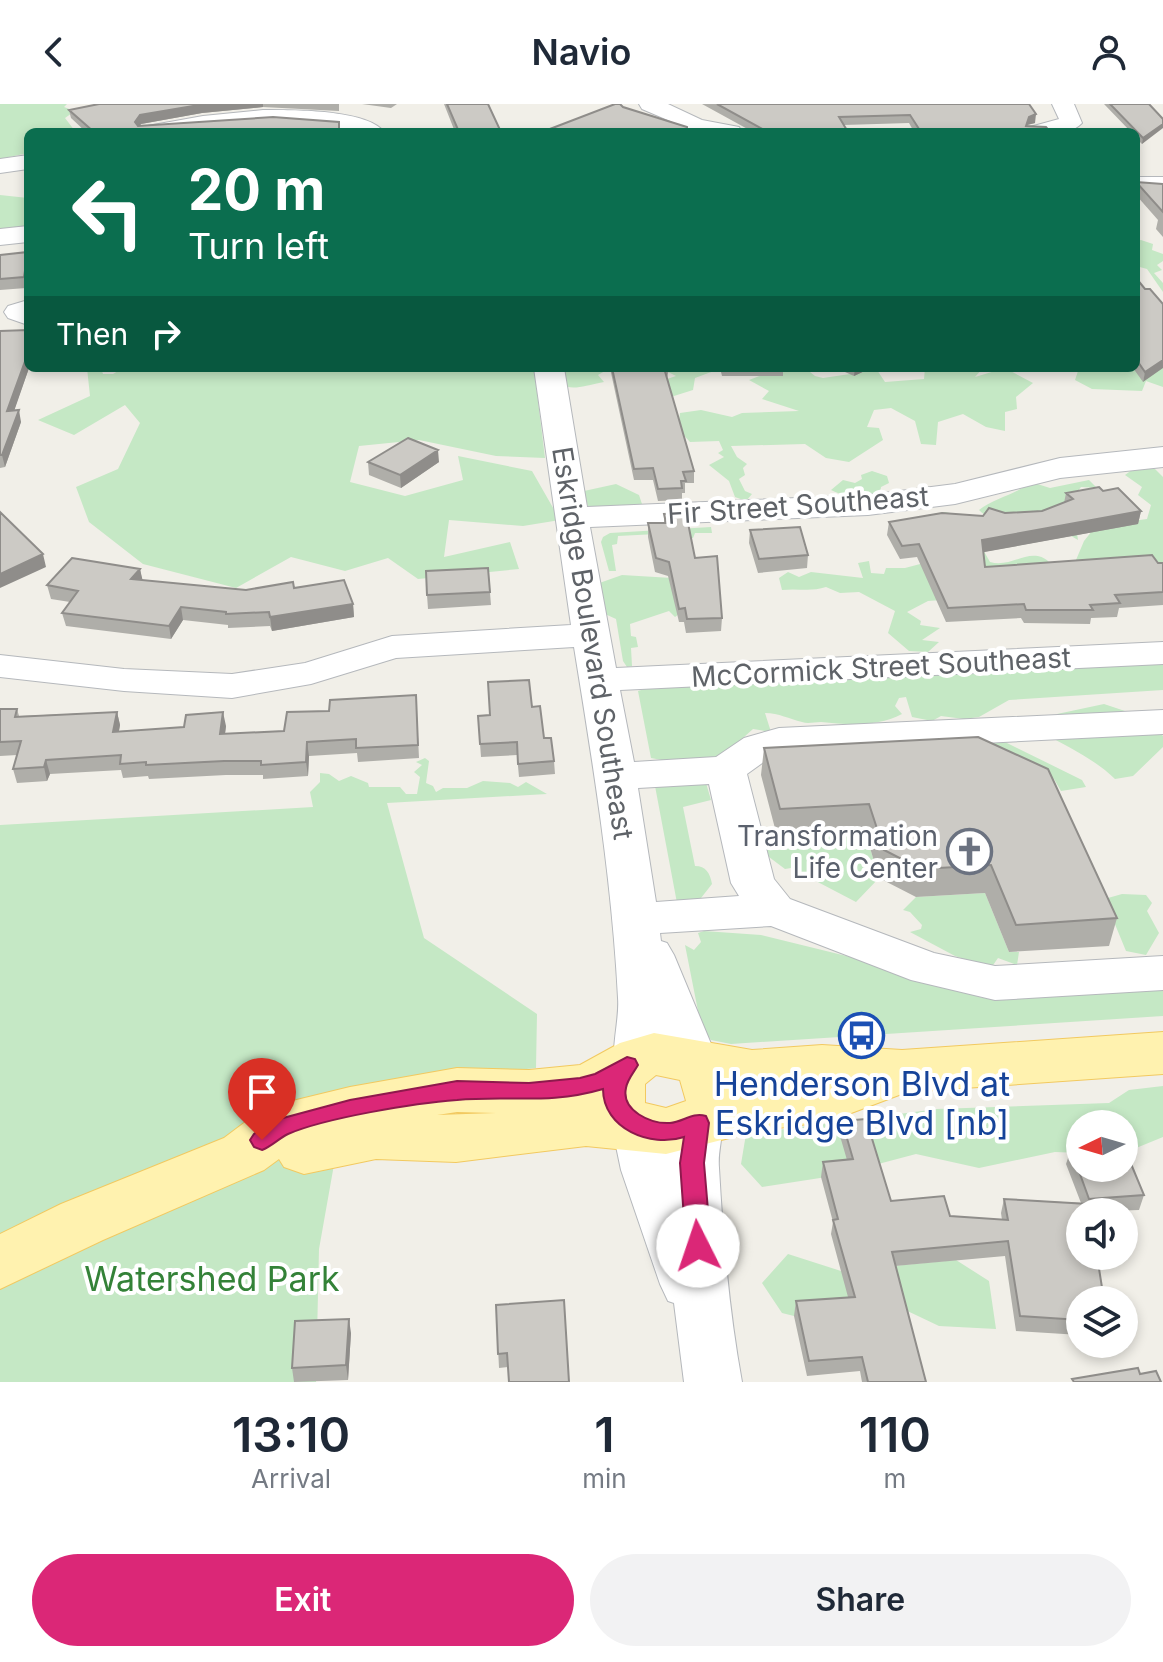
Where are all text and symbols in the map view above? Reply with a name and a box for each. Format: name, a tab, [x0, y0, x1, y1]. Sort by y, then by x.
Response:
icon: back	[32, 30, 76, 74]
text: Navio	[532, 30, 631, 74]
icon: person	[1087, 30, 1131, 74]
text: 20 m	[188, 156, 325, 224]
icon: left	[56, 160, 160, 264]
text: Turn left	[188, 224, 329, 268]
icon: right	[144, 312, 188, 356]
text: Then	[56, 316, 128, 352]
street label: Eskridge Boulevard Southeast	[545, 444, 641, 842]
street label: Fir Street Southeast	[666, 479, 930, 531]
street label: McCormick Street Southeast	[690, 640, 1072, 694]
place label: Transformation Life Center	[737, 819, 938, 885]
church icon: Transformation Life Center	[945, 828, 993, 876]
bus stop icon: Henderson Blvd at Eskridge Blvd [nb]	[838, 1012, 886, 1060]
pin	[228, 1058, 296, 1140]
place label: Henderson Blvd at Eskridge Blvd [nb]	[714, 1063, 1010, 1143]
icon: arrive	[240, 1070, 284, 1114]
north arrow	[1066, 1110, 1138, 1182]
map controls	[1066, 1110, 1138, 1358]
button: sound	[1066, 1198, 1138, 1270]
position arrow	[656, 1204, 740, 1288]
park label: Watershed Park	[84, 1258, 340, 1299]
button: layers	[1066, 1286, 1138, 1358]
text: 13:10	[232, 1405, 350, 1464]
text: 1	[594, 1405, 615, 1464]
text: 110	[859, 1405, 931, 1464]
text: Arrival	[251, 1463, 331, 1494]
text: min	[582, 1463, 627, 1494]
text: m	[883, 1463, 906, 1494]
button: Exit	[32, 1554, 574, 1646]
button: Share	[590, 1554, 1131, 1646]

